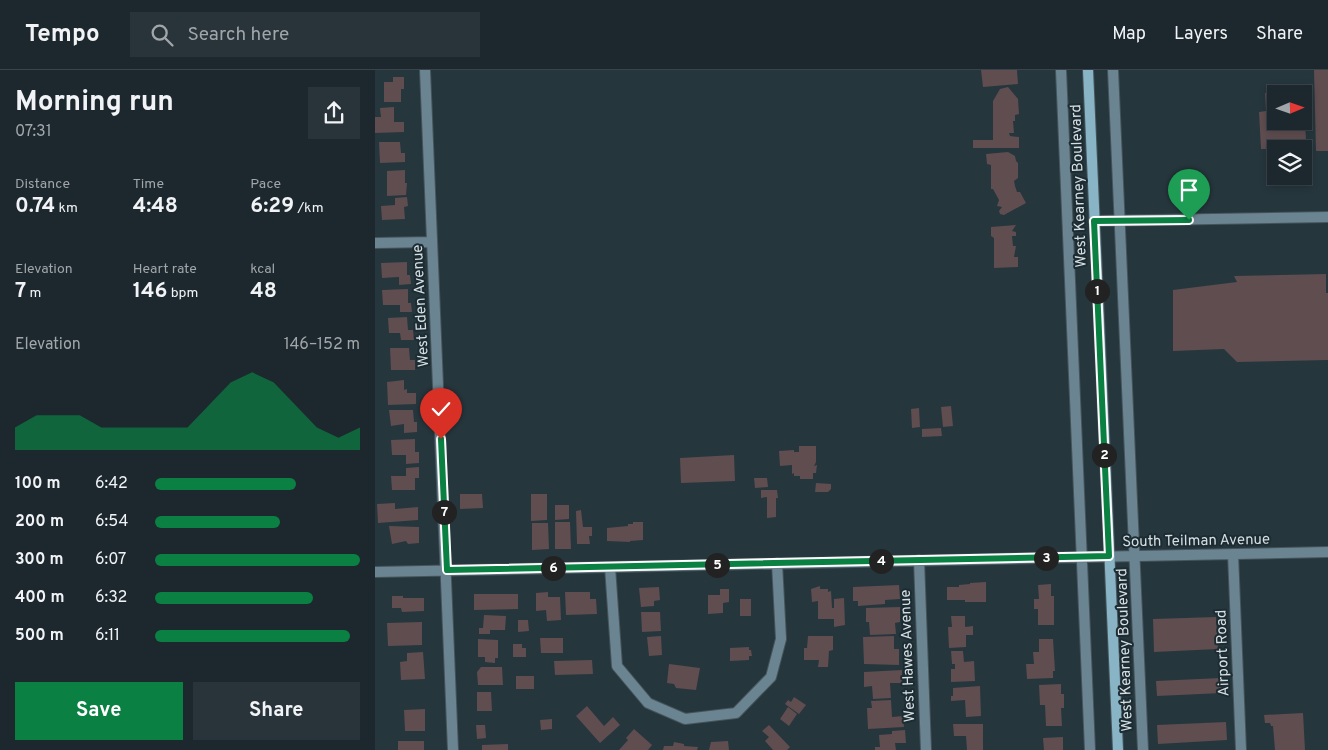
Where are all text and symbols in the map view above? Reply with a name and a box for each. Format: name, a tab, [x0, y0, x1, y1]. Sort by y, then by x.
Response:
search box	[130, 12, 480, 57]
text: Tempo	[25, 20, 100, 50]
icon: search	[148, 21, 176, 49]
text: Search here	[188, 23, 289, 47]
text: Map	[1112, 23, 1146, 46]
text: Layers	[1174, 23, 1228, 46]
text: Share	[1256, 23, 1303, 46]
text: Morning run	[15, 85, 174, 121]
north arrow	[1267, 85, 1313, 130]
map controls	[1267, 85, 1312, 185]
button: share	[308, 87, 360, 139]
street label: West Kearney Boulevard	[1067, 104, 1092, 268]
text: 07:31	[15, 122, 52, 142]
button: layers	[1267, 140, 1312, 185]
pin	[1168, 169, 1210, 220]
text: Distance	[15, 176, 70, 193]
text: Time	[133, 176, 164, 193]
text: Pace	[250, 176, 281, 193]
icon: arrive	[1175, 176, 1203, 204]
text: 0.74	[15, 193, 55, 220]
text: 4:48	[133, 193, 178, 220]
text: 6:29	[250, 193, 294, 220]
text: km	[55, 200, 78, 217]
text: /km	[294, 200, 324, 217]
street label: West Eden Avenue	[409, 244, 434, 368]
text: Elevation	[15, 261, 73, 278]
text: Heart rate	[133, 261, 197, 278]
text: kcal	[250, 261, 275, 278]
text: 7	[15, 278, 26, 305]
text: 146	[133, 278, 167, 305]
text: 48	[250, 278, 277, 305]
pin: 1	[1085, 278, 1109, 304]
text: 1	[1095, 283, 1100, 300]
text: m	[26, 285, 41, 302]
text: bpm	[167, 285, 198, 302]
text: Elevation	[15, 335, 81, 355]
text: 146–152 m	[284, 335, 360, 355]
pin	[420, 388, 462, 439]
icon: check	[427, 395, 455, 423]
pin: 2	[1091, 442, 1117, 468]
text: 2	[1100, 447, 1109, 464]
text: 100 m	[15, 474, 61, 494]
text: 6:42	[95, 474, 128, 494]
pin: 7	[431, 500, 457, 524]
text: 7	[441, 504, 448, 521]
text: 200 m	[15, 512, 64, 532]
text: 6:54	[95, 512, 128, 532]
street label: South Teilman Avenue	[1122, 531, 1270, 552]
pin: 3	[1033, 546, 1059, 570]
pin: 4	[869, 548, 893, 574]
text: 300 m	[15, 550, 63, 570]
text: 6:07	[95, 550, 126, 570]
text: 3	[1042, 550, 1051, 567]
pin: 5	[705, 552, 729, 578]
text: 4	[877, 553, 886, 570]
pin: 6	[541, 556, 565, 580]
text: 5	[713, 557, 722, 574]
text: 6	[549, 560, 558, 577]
street label: West Kearney Boulevard	[1113, 568, 1138, 732]
text: 400 m	[15, 588, 64, 608]
text: 6:32	[95, 588, 127, 608]
street label: West Hawes Avenue	[897, 589, 920, 723]
street label: Airport Road	[1212, 609, 1235, 697]
text: 500 m	[15, 626, 64, 646]
text: 6:11	[95, 626, 120, 646]
button: Save	[15, 682, 183, 740]
button: Share	[193, 682, 360, 740]

